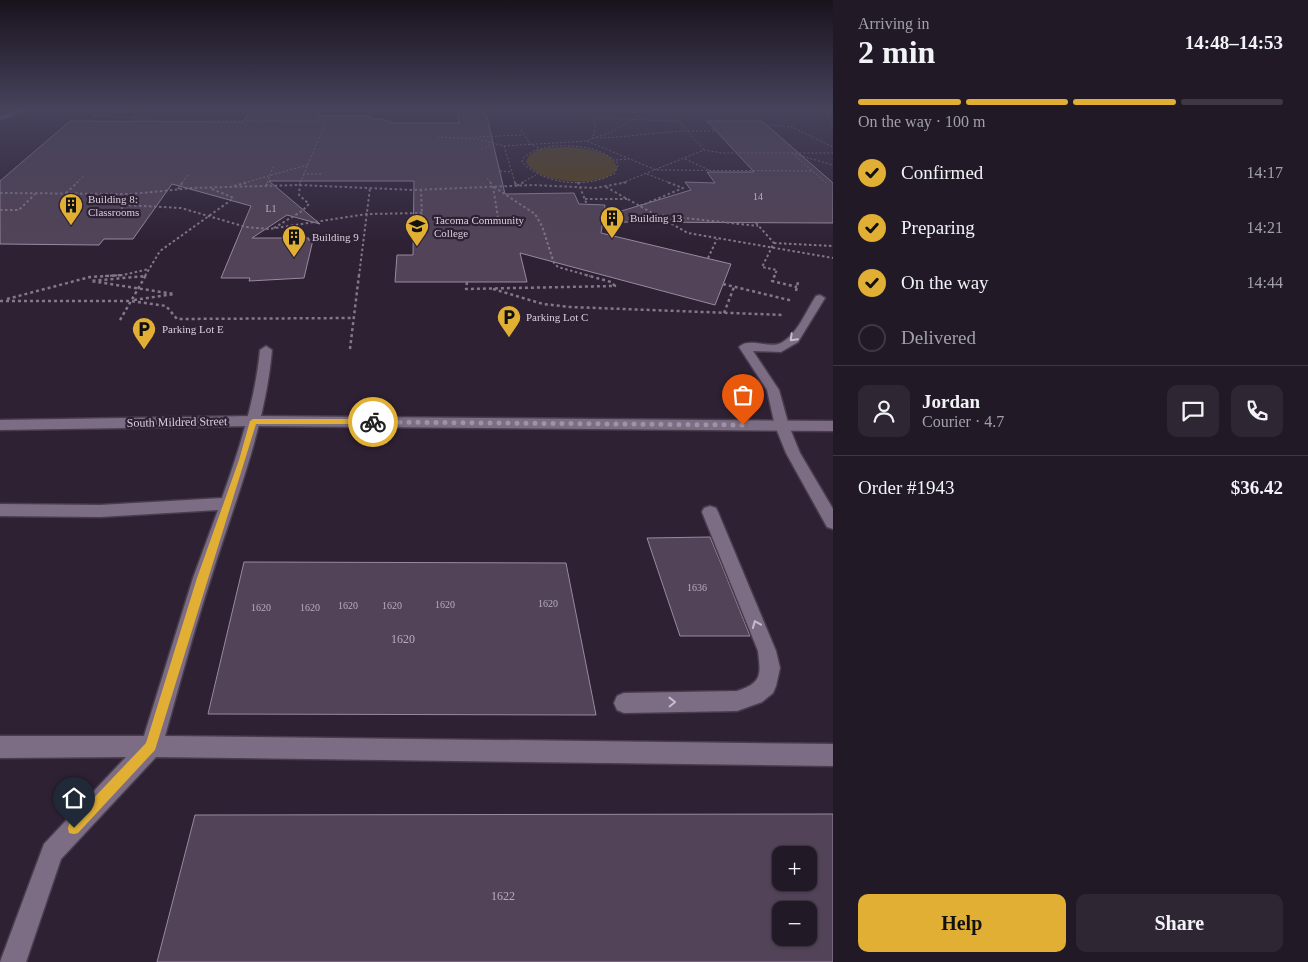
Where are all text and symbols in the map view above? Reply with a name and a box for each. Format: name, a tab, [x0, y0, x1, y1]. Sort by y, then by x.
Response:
text: Arriving in	[858, 15, 930, 32]
text: 14:48–14:53	[1185, 32, 1283, 53]
text: 2 min	[858, 34, 935, 70]
text: On the way · 100 m	[858, 113, 986, 130]
icon: check	[858, 159, 886, 187]
text: Confirmed	[901, 162, 983, 183]
text: 14:17	[1247, 164, 1283, 181]
house number: 14	[753, 191, 763, 202]
building icon: Building 8: Classrooms	[58, 192, 84, 226]
place label: Building 8: Classrooms	[88, 193, 139, 218]
house number: L1	[265, 203, 277, 214]
building icon: Building 13	[599, 205, 625, 239]
place label: Building 13	[630, 212, 683, 224]
school or university icon: Tacoma Community College	[404, 213, 430, 247]
place label: Tacoma Community College	[434, 214, 524, 239]
icon: check	[858, 214, 886, 242]
text: Preparing	[901, 217, 975, 238]
text: 14:21	[1247, 219, 1283, 236]
building icon: Building 9	[281, 224, 307, 258]
place label: Building 9	[312, 231, 359, 243]
icon: check	[858, 269, 886, 297]
text: On the way	[901, 272, 989, 293]
text: 14:44	[1247, 274, 1283, 291]
parking icon: Parking Lot C	[496, 304, 522, 338]
place label: Parking Lot C	[526, 311, 588, 323]
parking icon: Parking Lot E	[131, 316, 157, 350]
place label: Parking Lot E	[162, 323, 224, 335]
text: Delivered	[901, 327, 976, 348]
one-way arrow	[790, 332, 799, 341]
pin	[722, 374, 764, 425]
icon: bag	[729, 381, 757, 409]
button: person	[858, 385, 910, 437]
button: chat	[1167, 385, 1219, 437]
button: phone	[1231, 385, 1283, 437]
text: Jordan	[922, 391, 980, 412]
courier	[348, 397, 398, 447]
icon: bike	[359, 408, 387, 436]
text: Courier · 4.7	[922, 413, 1004, 430]
street label: South Mildred Street	[127, 414, 228, 430]
text: Order #1943	[858, 477, 955, 498]
text: $36.42	[1231, 477, 1283, 498]
house number: 1636	[687, 582, 707, 593]
house number: 1620	[538, 598, 558, 609]
house number: 1620	[435, 599, 455, 610]
house number: 1620	[338, 600, 358, 611]
house number: 1620	[382, 600, 402, 611]
house number: 1620	[251, 602, 271, 613]
house number: 1620	[300, 602, 320, 613]
one-way arrow	[751, 620, 762, 629]
house number: 1620	[391, 632, 415, 646]
one-way arrow	[669, 697, 677, 708]
pin	[53, 777, 95, 828]
icon: home	[60, 784, 88, 812]
map controls	[772, 846, 817, 946]
button: +	[772, 846, 817, 891]
house number: 1622	[491, 889, 515, 903]
button: Help	[858, 894, 1066, 952]
button: Share	[1076, 894, 1283, 952]
button: −	[772, 901, 817, 946]

